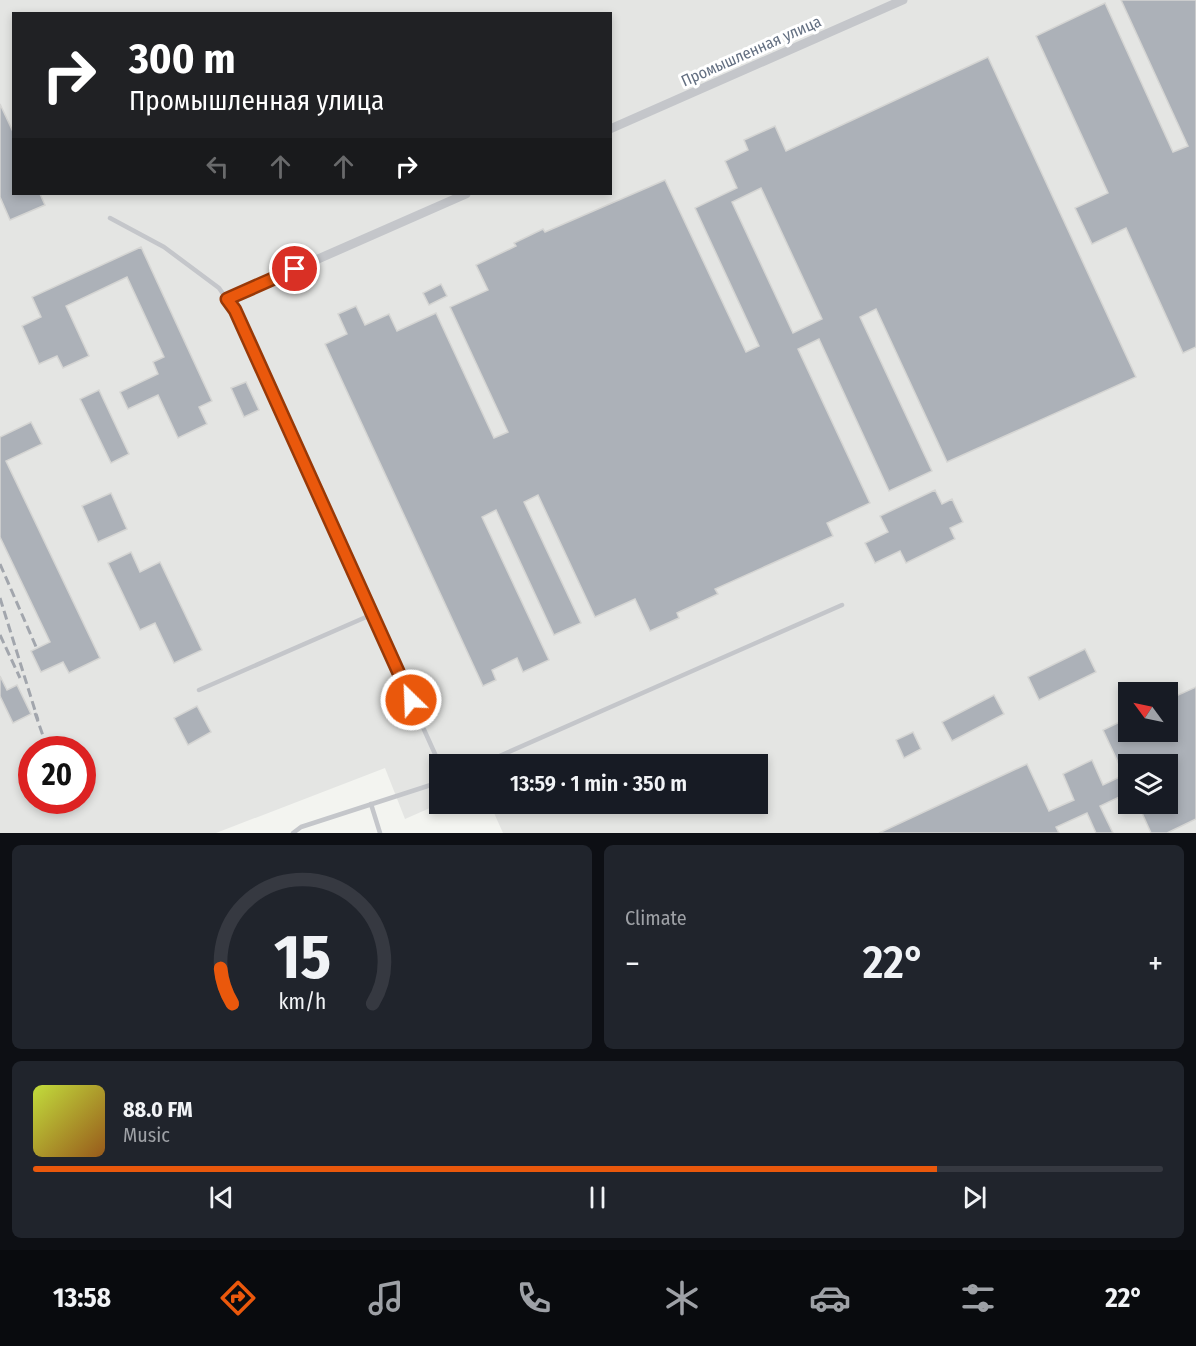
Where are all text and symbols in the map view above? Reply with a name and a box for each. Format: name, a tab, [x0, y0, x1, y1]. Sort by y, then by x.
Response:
street label: Промышленная улица	[678, 12, 824, 90]
text: 300 m	[129, 34, 236, 84]
icon: right	[30, 36, 108, 114]
text: Промышленная улица	[129, 85, 384, 117]
icon: left	[201, 150, 234, 183]
icon: ahead	[264, 150, 297, 183]
icon: ahead	[327, 150, 360, 183]
icon: right	[390, 150, 423, 183]
pin	[269, 243, 320, 294]
icon: arrive	[278, 252, 311, 285]
position arrow	[379, 668, 443, 732]
north arrow	[1118, 682, 1178, 742]
map controls	[1118, 682, 1178, 814]
speed limit sign: 20	[18, 736, 96, 814]
button: layers	[1118, 754, 1178, 814]
text: 13:59 · 1 min · 350 m	[510, 770, 687, 797]
text: Climate	[625, 906, 687, 930]
text: 15	[273, 920, 331, 995]
text: 22°	[863, 936, 925, 990]
text: −	[625, 944, 640, 984]
text: +	[1148, 944, 1163, 984]
text: km/h	[278, 989, 326, 1015]
text: 88.0 FM	[123, 1096, 193, 1123]
text: Music	[123, 1123, 170, 1147]
icon: previous	[205, 1181, 238, 1214]
icon: pause	[581, 1181, 614, 1214]
icon: next	[958, 1181, 991, 1214]
icon: directions	[217, 1277, 259, 1319]
icon: music	[365, 1277, 407, 1319]
icon: phone	[513, 1277, 555, 1319]
icon: climate	[661, 1277, 703, 1319]
icon: car	[809, 1277, 851, 1319]
icon: filters	[957, 1277, 999, 1319]
text: 13:58	[53, 1282, 111, 1314]
text: 22°	[1105, 1282, 1143, 1314]

